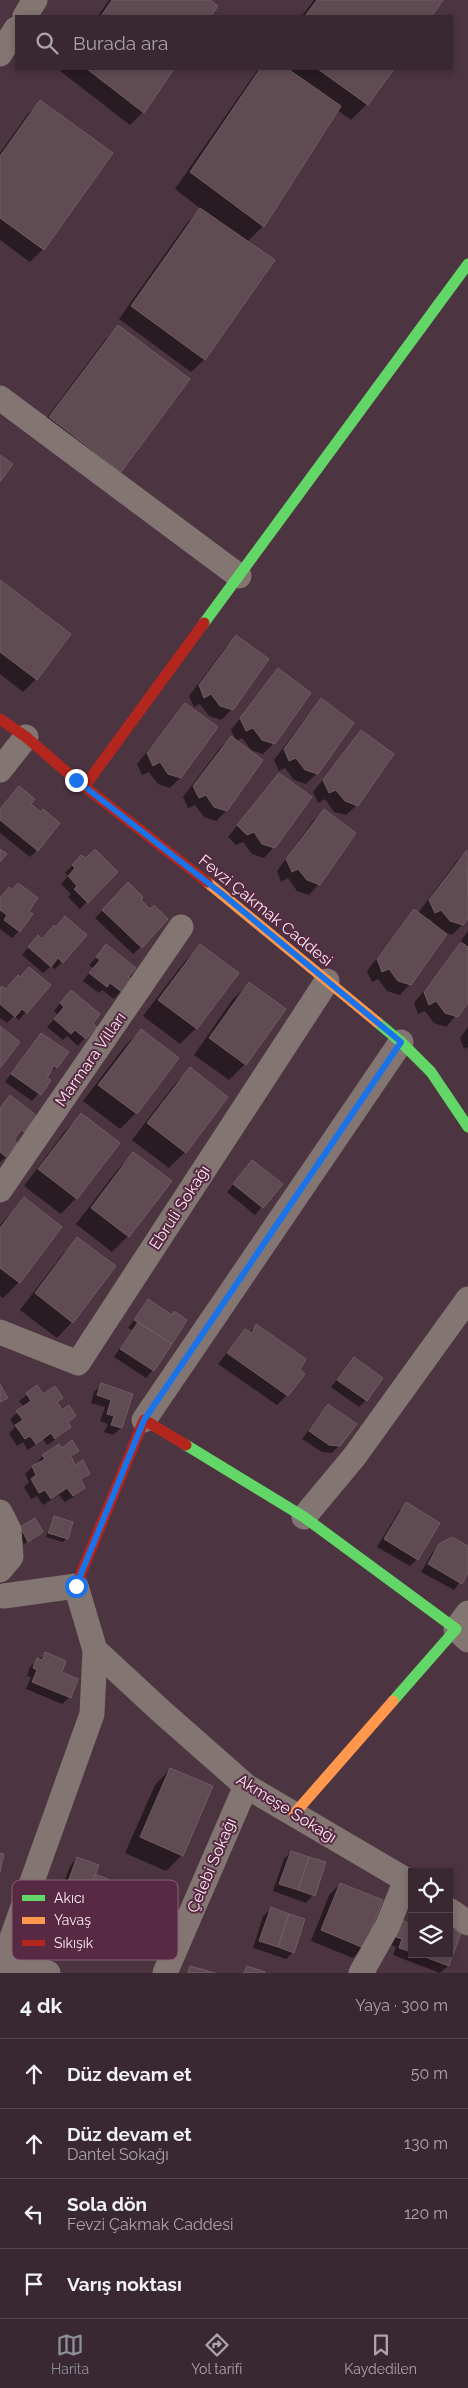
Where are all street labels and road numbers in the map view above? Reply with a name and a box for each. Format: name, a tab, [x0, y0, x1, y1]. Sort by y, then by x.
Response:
street label: Fevzi Çakmak Caddesi	[195, 851, 336, 970]
street label: Marmara Vilları	[51, 1009, 130, 1110]
street label: Ebruli Sokağı	[145, 1162, 214, 1253]
street label: Akmeşe Sokağı	[233, 1770, 340, 1847]
street label: Çelebi Sokağı	[183, 1815, 240, 1916]

